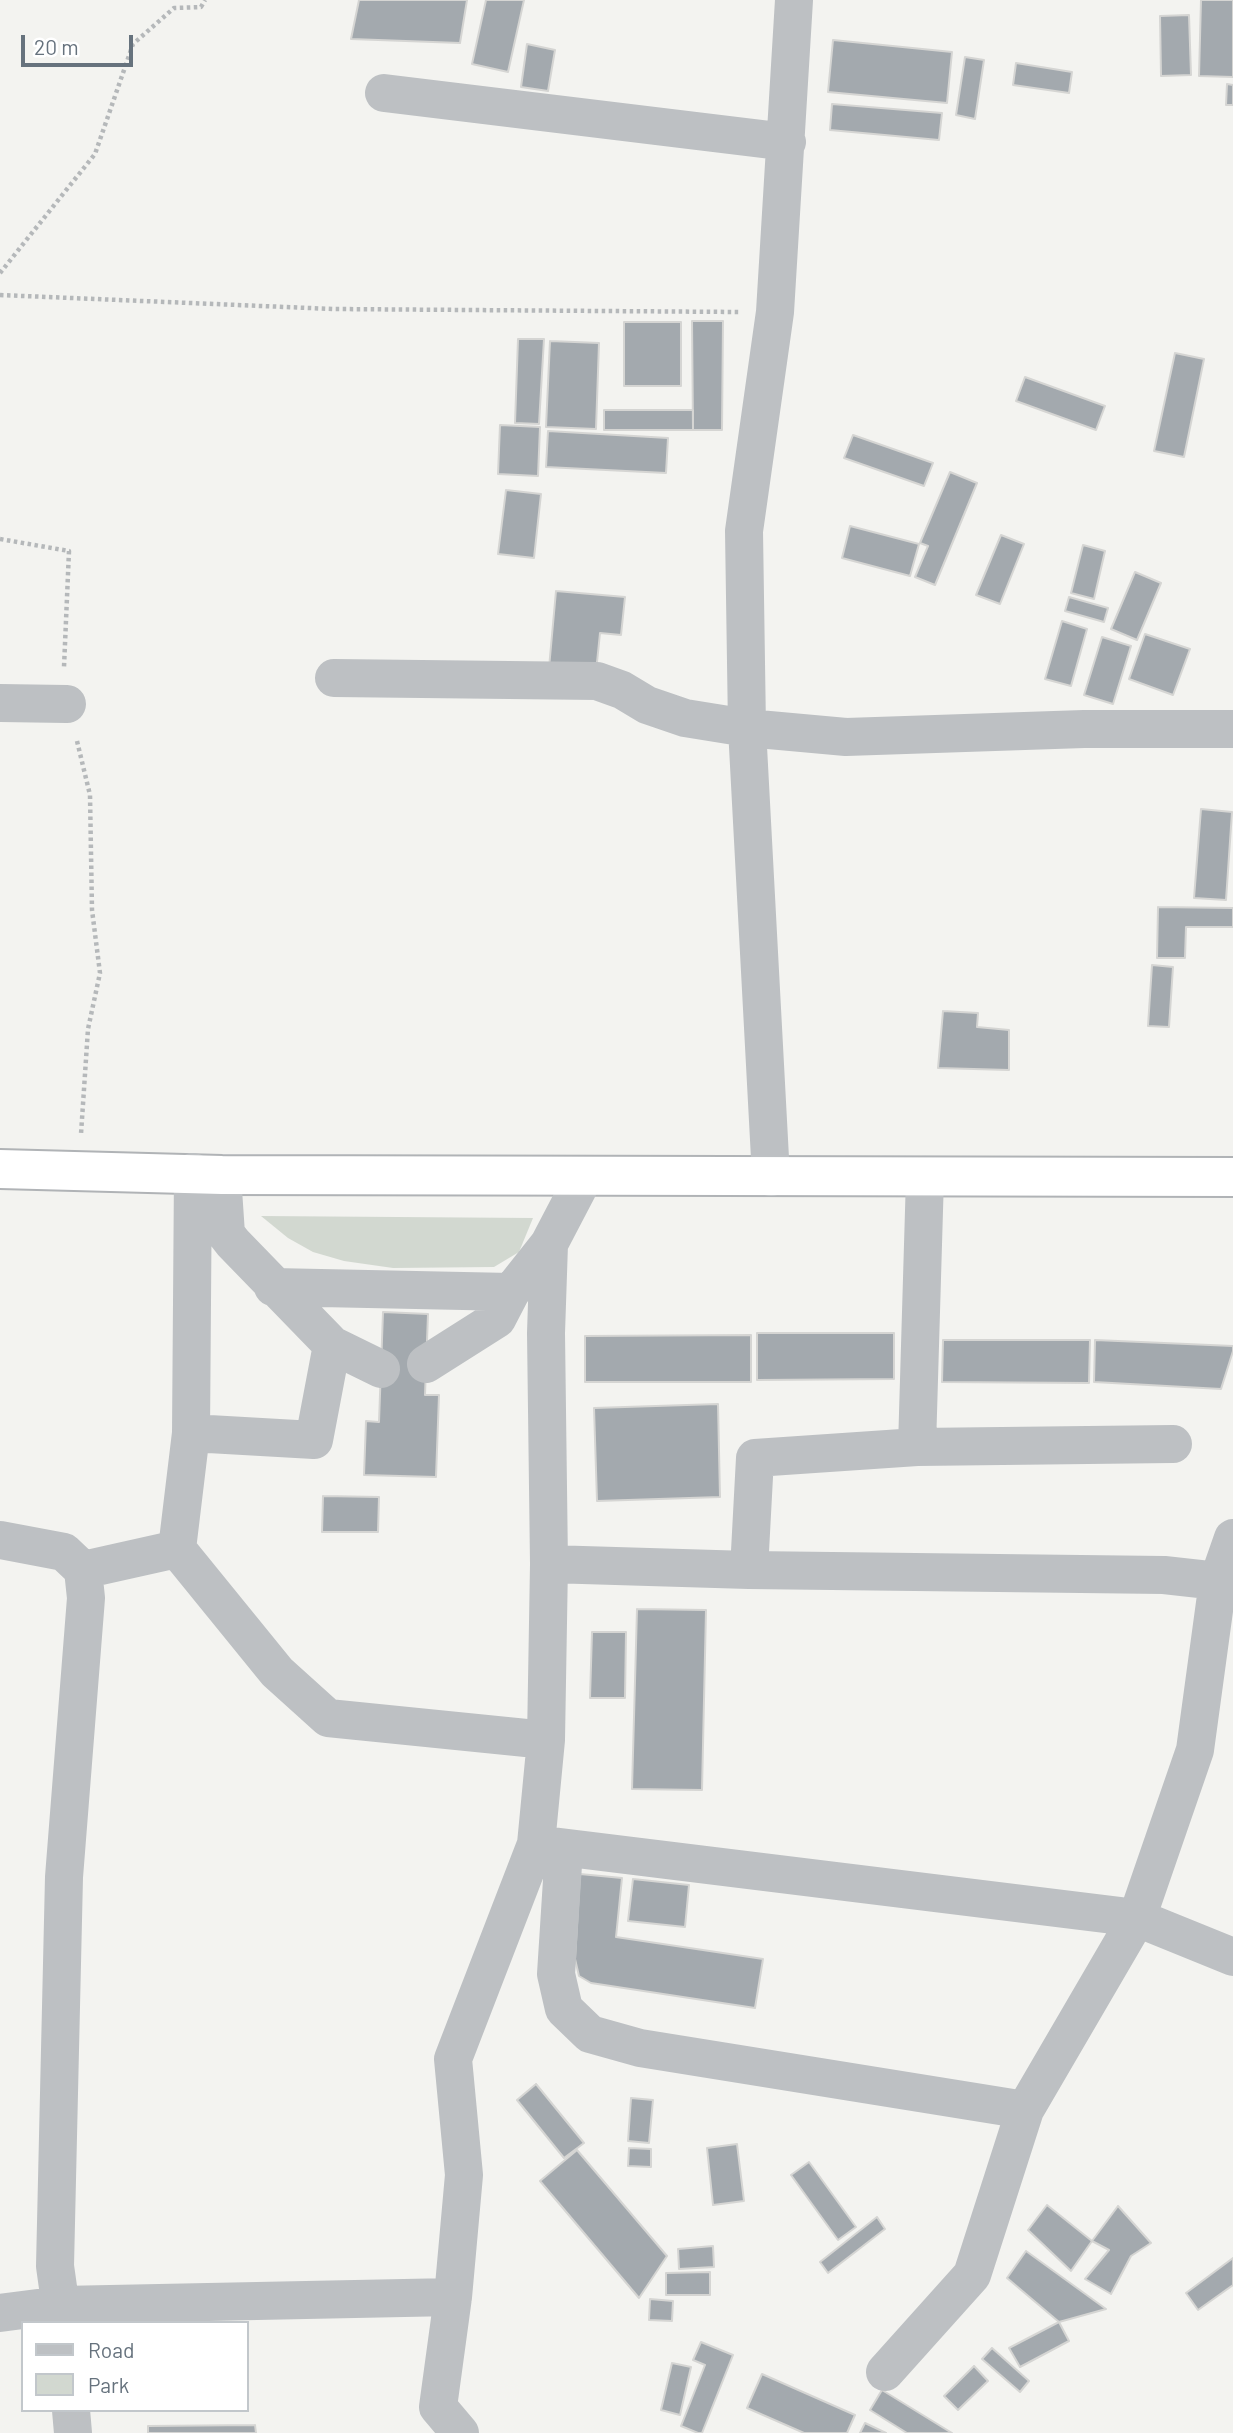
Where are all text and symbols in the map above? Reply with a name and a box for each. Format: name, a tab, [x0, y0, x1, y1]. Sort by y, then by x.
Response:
scale bar	[24, 21, 136, 65]
text: 20 m	[34, 34, 79, 59]
legend	[21, 2321, 248, 2412]
text: Road	[88, 2337, 134, 2362]
text: Park	[88, 2372, 129, 2397]

